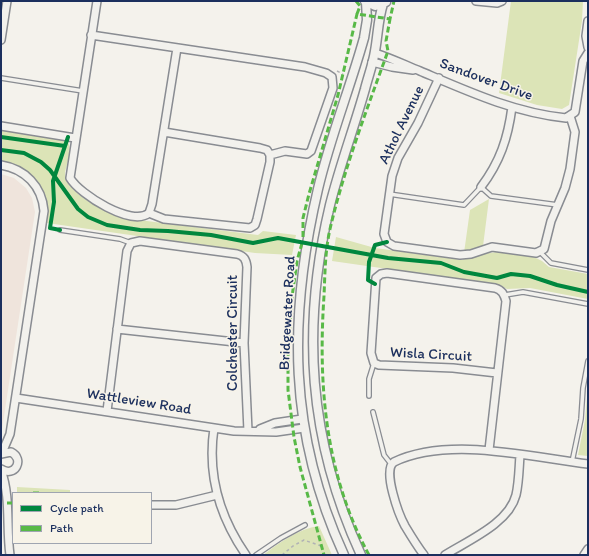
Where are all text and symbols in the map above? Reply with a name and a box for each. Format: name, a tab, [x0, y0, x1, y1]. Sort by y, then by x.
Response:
street label: Sandover Drive	[437, 55, 535, 105]
street label: Athol Avenue	[375, 83, 429, 167]
street label: Bridgewater Road	[276, 255, 300, 371]
street label: Colchester Circuit	[224, 275, 242, 391]
street label: Wisla Circuit	[389, 344, 473, 366]
street label: Wattleview Road	[85, 385, 193, 419]
legend	[12, 492, 152, 544]
text: Cycle path	[50, 501, 104, 515]
text: Path	[50, 521, 73, 535]

